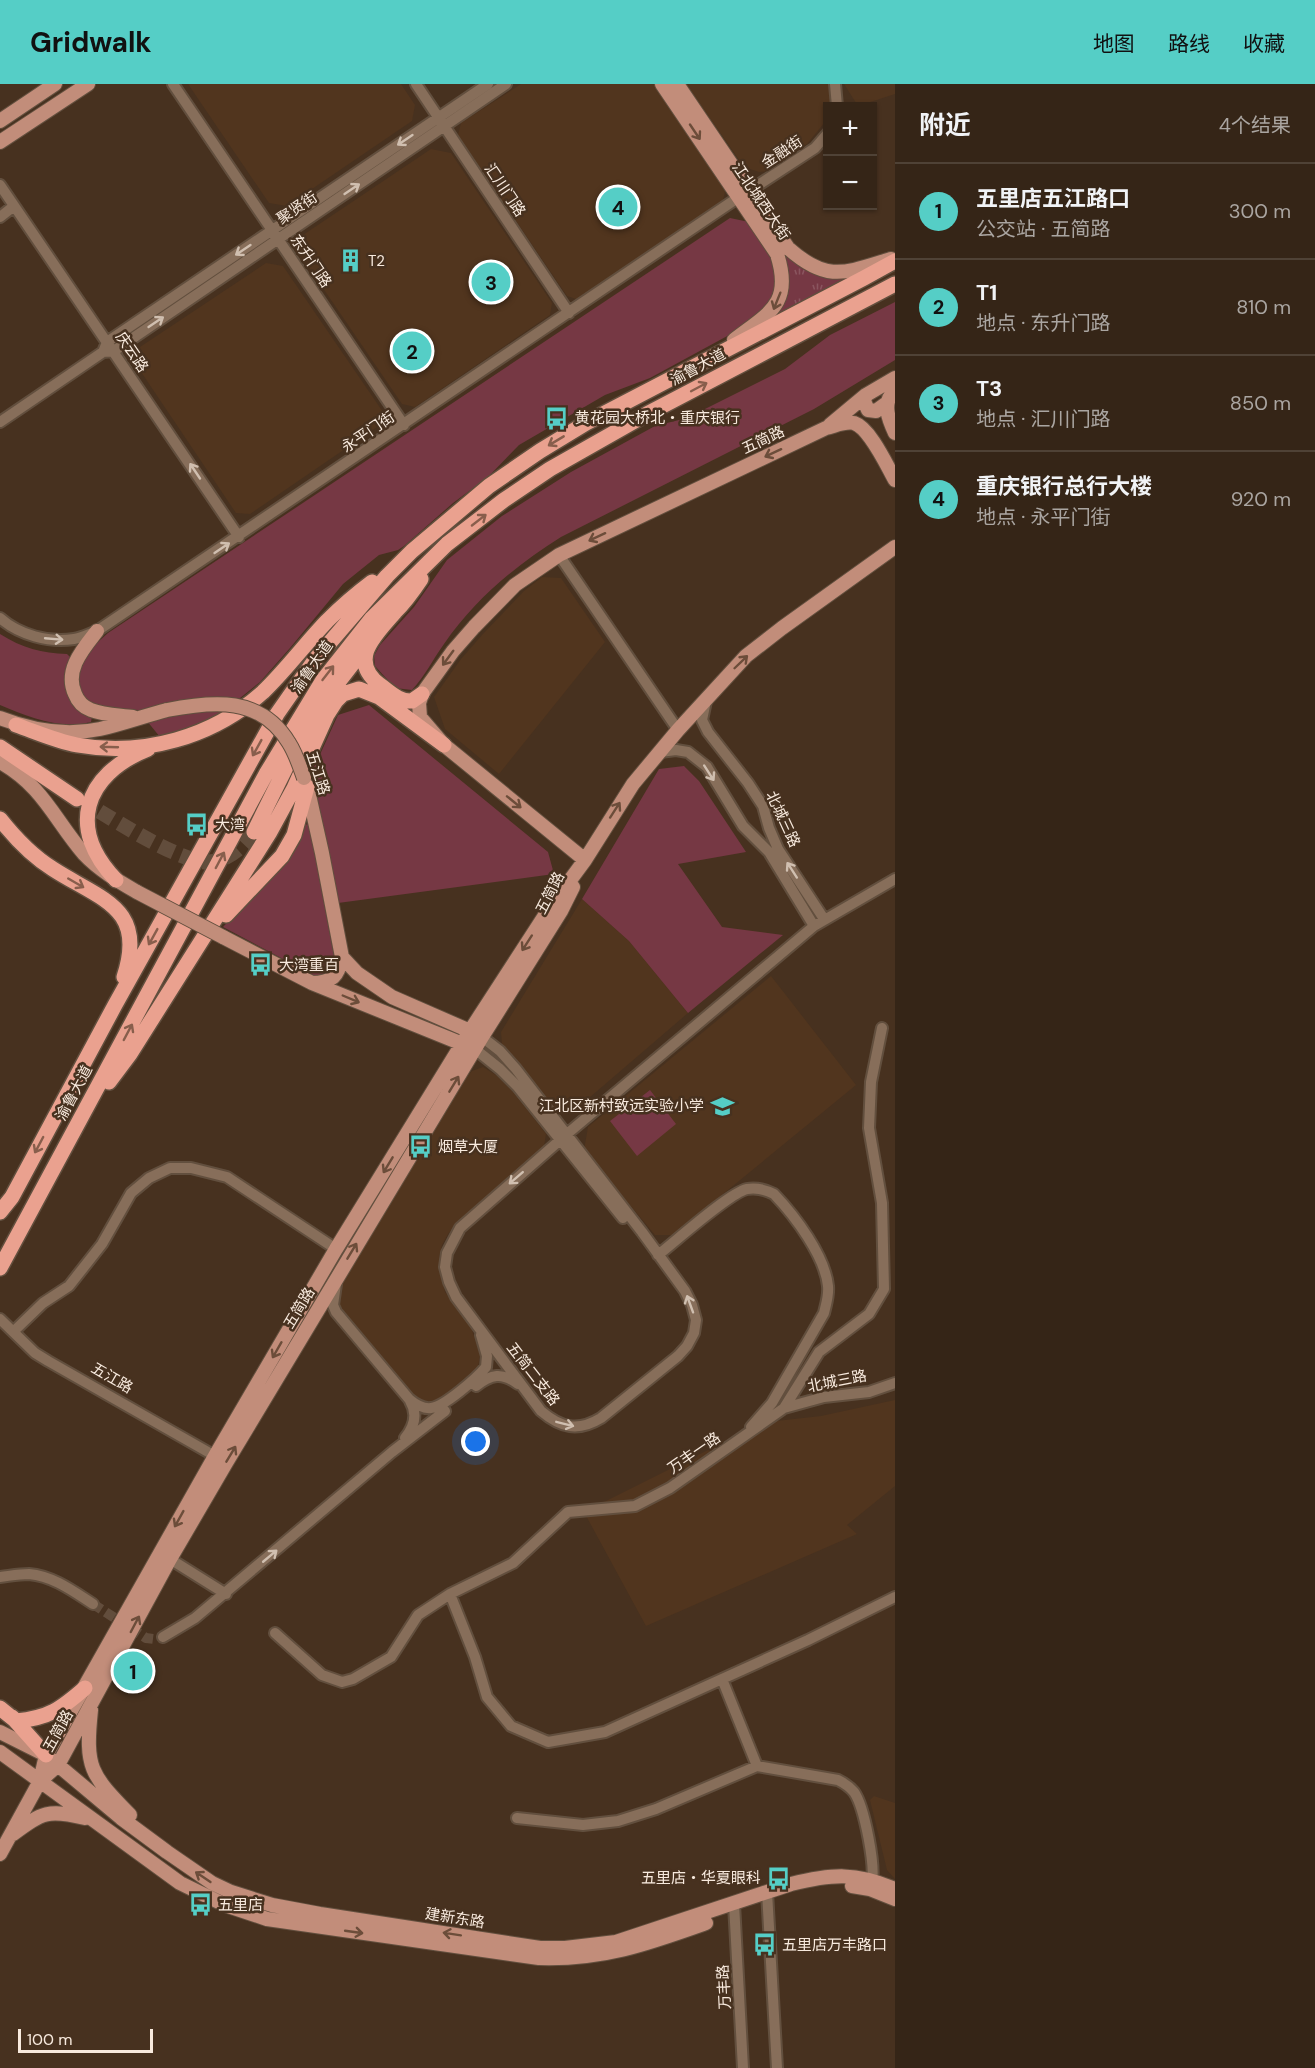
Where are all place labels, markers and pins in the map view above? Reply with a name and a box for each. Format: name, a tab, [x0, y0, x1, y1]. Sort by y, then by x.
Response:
pin: 4	[598, 184, 638, 230]
building icon: T2	[337, 248, 363, 274]
place label: T2	[368, 251, 385, 271]
pin: 3	[472, 260, 510, 304]
pin: 2	[392, 328, 432, 374]
bus stop icon: 黄花园大桥北‧重庆银行	[544, 405, 570, 431]
place label: 黄花园大桥北‧重庆银行	[575, 408, 740, 428]
bus stop icon: 大湾	[184, 812, 210, 838]
place label: 大湾	[215, 815, 245, 835]
bus stop icon: 大湾重百	[248, 952, 274, 978]
place label: 大湾重百	[279, 955, 339, 975]
school or university icon: 江北区新村致远实验小学	[709, 1093, 735, 1119]
place label: 江北区新村致远实验小学	[539, 1096, 704, 1116]
bus stop icon: 烟草大厦	[407, 1134, 433, 1160]
place label: 烟草大厦	[438, 1137, 498, 1157]
pin: 1	[114, 1648, 152, 1694]
bus stop icon: 五里店‧华夏眼科	[766, 1865, 792, 1891]
place label: 五里店‧华夏眼科	[641, 1868, 761, 1888]
bus stop icon: 五里店	[187, 1892, 213, 1918]
place label: 五里店	[218, 1895, 263, 1915]
bus stop icon: 五里店万丰路口	[751, 1932, 777, 1958]
place label: 五里店万丰路口	[782, 1935, 887, 1955]

